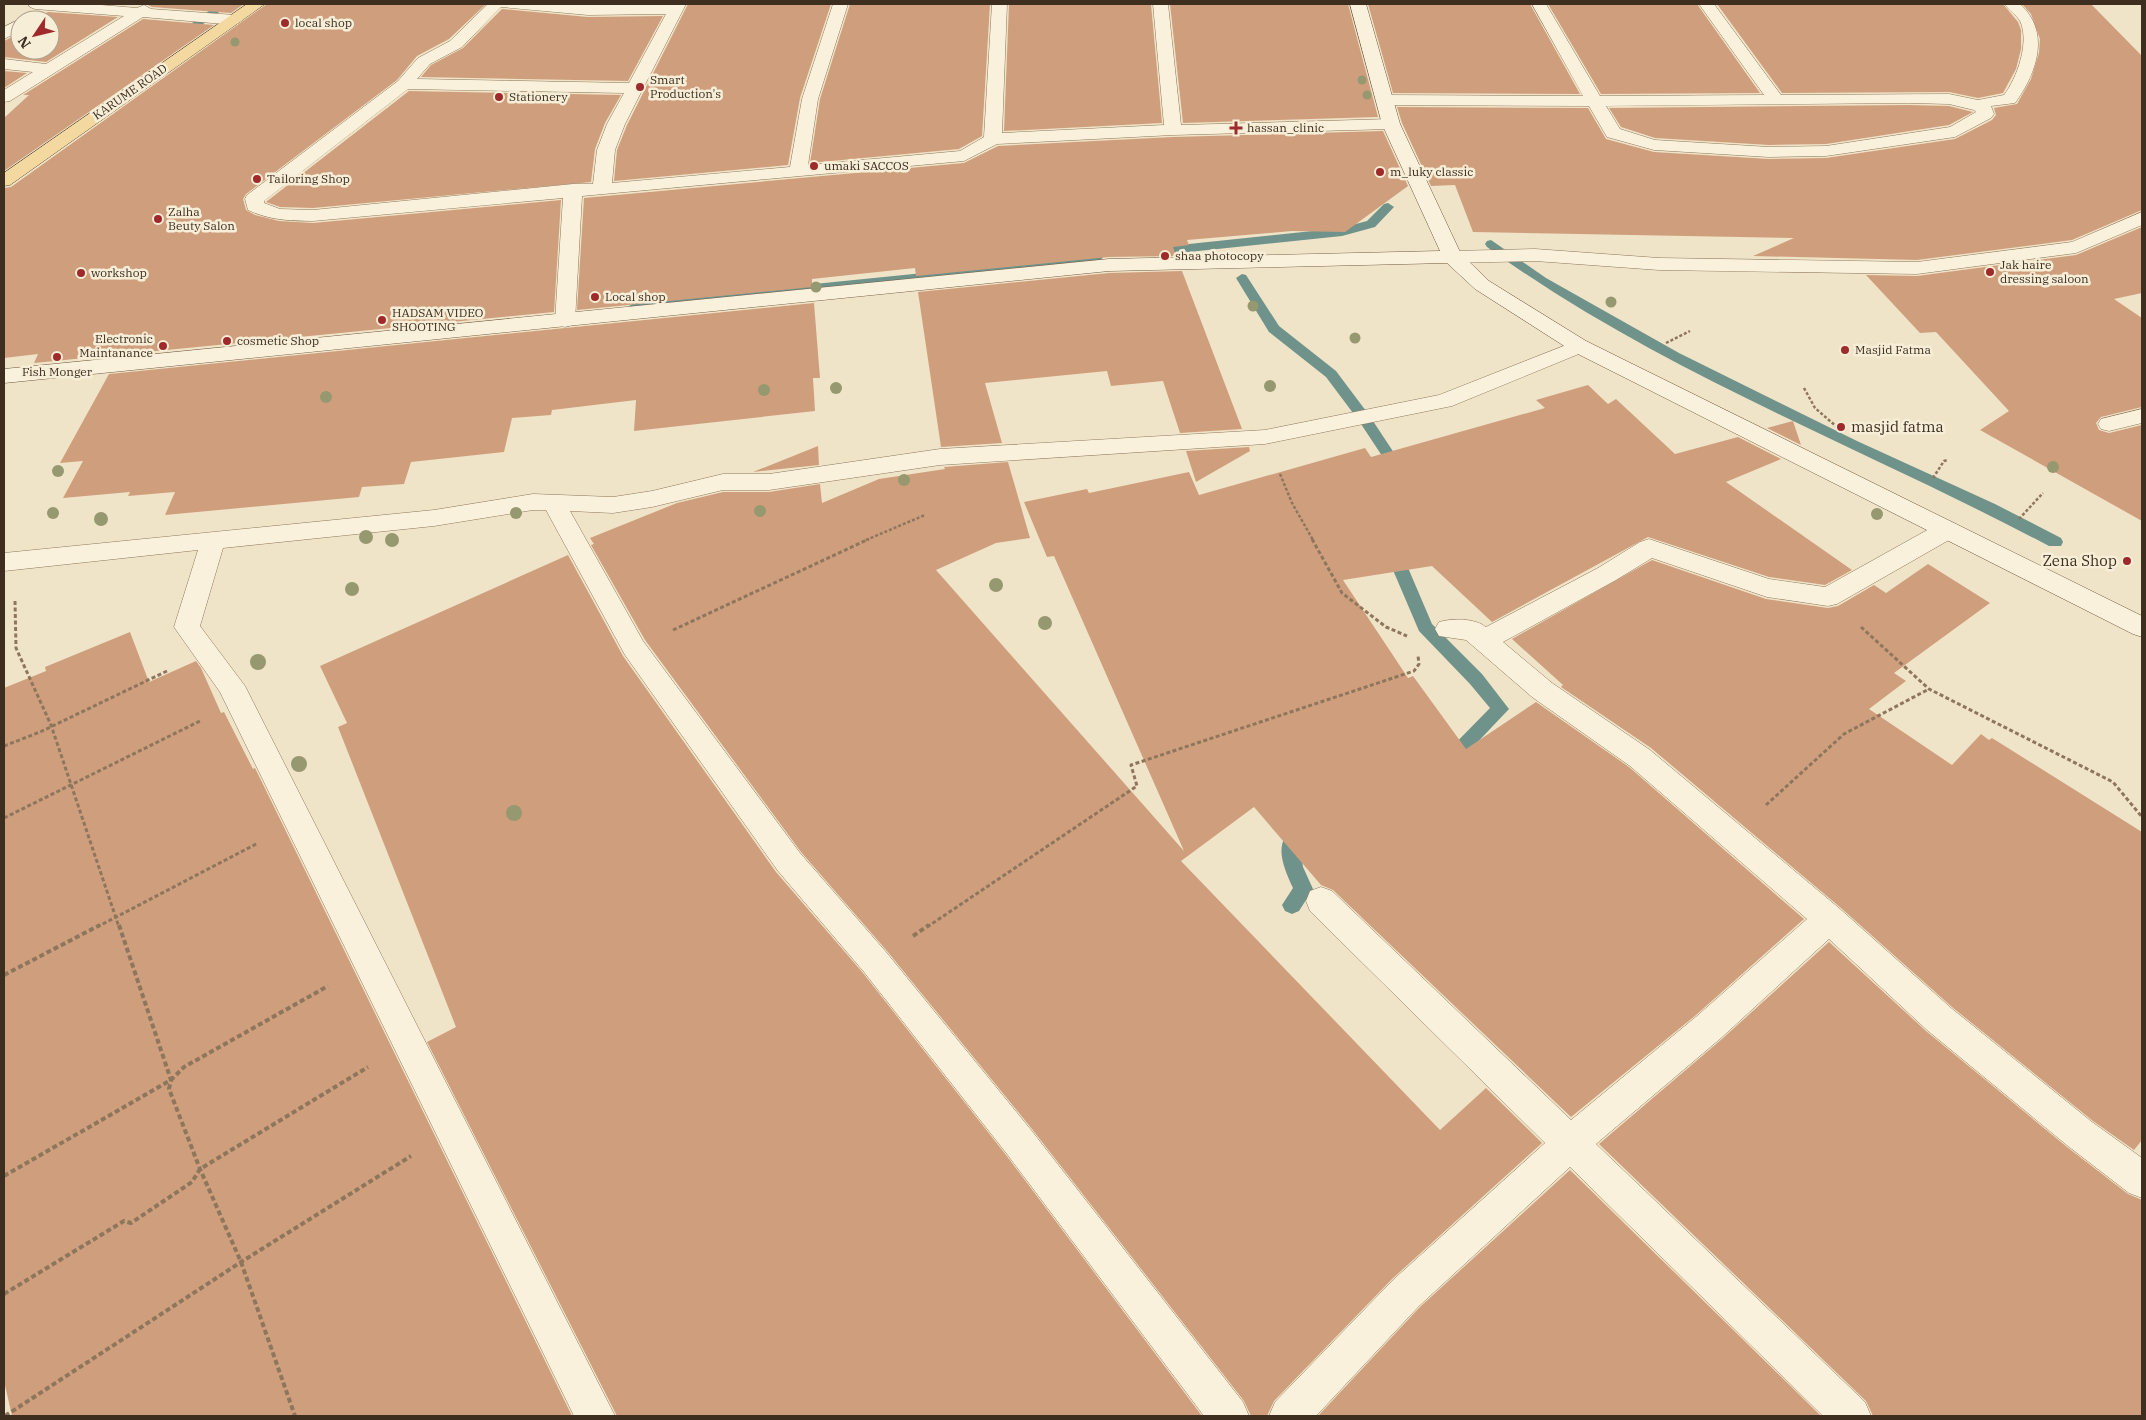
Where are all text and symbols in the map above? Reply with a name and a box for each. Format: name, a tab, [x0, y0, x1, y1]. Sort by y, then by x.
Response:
north arrow	[10, 10, 60, 60]
place label: local shop	[295, 15, 352, 30]
marker: local shop	[279, 17, 291, 29]
text: N	[14, 33, 35, 52]
street label: KARUME ROAD	[90, 60, 170, 123]
place label: Smart Production's	[650, 72, 721, 101]
marker: Smart Production's	[634, 81, 646, 93]
place label: Stationery	[509, 89, 568, 104]
marker: Stationery	[493, 91, 505, 103]
place label: hassan_clinic	[1247, 120, 1324, 135]
marker: hassan_clinic	[1229, 121, 1243, 135]
place label: umaki SACCOS	[824, 158, 909, 173]
marker: umaki SACCOS	[808, 160, 820, 172]
place label: m_luky classic	[1390, 164, 1473, 179]
marker: m_luky classic	[1374, 166, 1386, 178]
place label: Tailoring Shop	[267, 171, 350, 186]
marker: Tailoring Shop	[251, 173, 263, 185]
place label: Zalha Beuty Salon	[168, 204, 235, 233]
marker: Zalha Beuty Salon	[152, 213, 164, 225]
place label: shaa photocopy	[1175, 248, 1264, 263]
marker: shaa photocopy	[1159, 250, 1171, 262]
place label: Jak haire dressing saloon	[2000, 257, 2089, 286]
place label: workshop	[91, 265, 147, 280]
marker: Jak haire dressing saloon	[1984, 266, 1996, 278]
marker: workshop	[75, 267, 87, 279]
place label: Local shop	[605, 289, 666, 304]
marker: Local shop	[589, 291, 601, 303]
place label: HADSAM VIDEO SHOOTING	[392, 305, 483, 334]
marker: HADSAM VIDEO SHOOTING	[376, 314, 388, 326]
place label: Electronic Maintanance	[79, 331, 153, 360]
place label: cosmetic Shop	[237, 333, 319, 348]
marker: cosmetic Shop	[221, 335, 233, 347]
marker: Electronic Maintanance	[157, 340, 169, 352]
place label: Masjid Fatma	[1855, 342, 1932, 357]
marker: Masjid Fatma	[1839, 344, 1851, 356]
marker: Fish Monger	[51, 351, 63, 363]
place label: Fish Monger	[22, 364, 93, 379]
place label: masjid fatma	[1851, 417, 1944, 436]
marker: masjid fatma	[1835, 421, 1847, 433]
place label: Zena Shop	[2042, 551, 2117, 570]
marker: Zena Shop	[2121, 555, 2133, 567]

